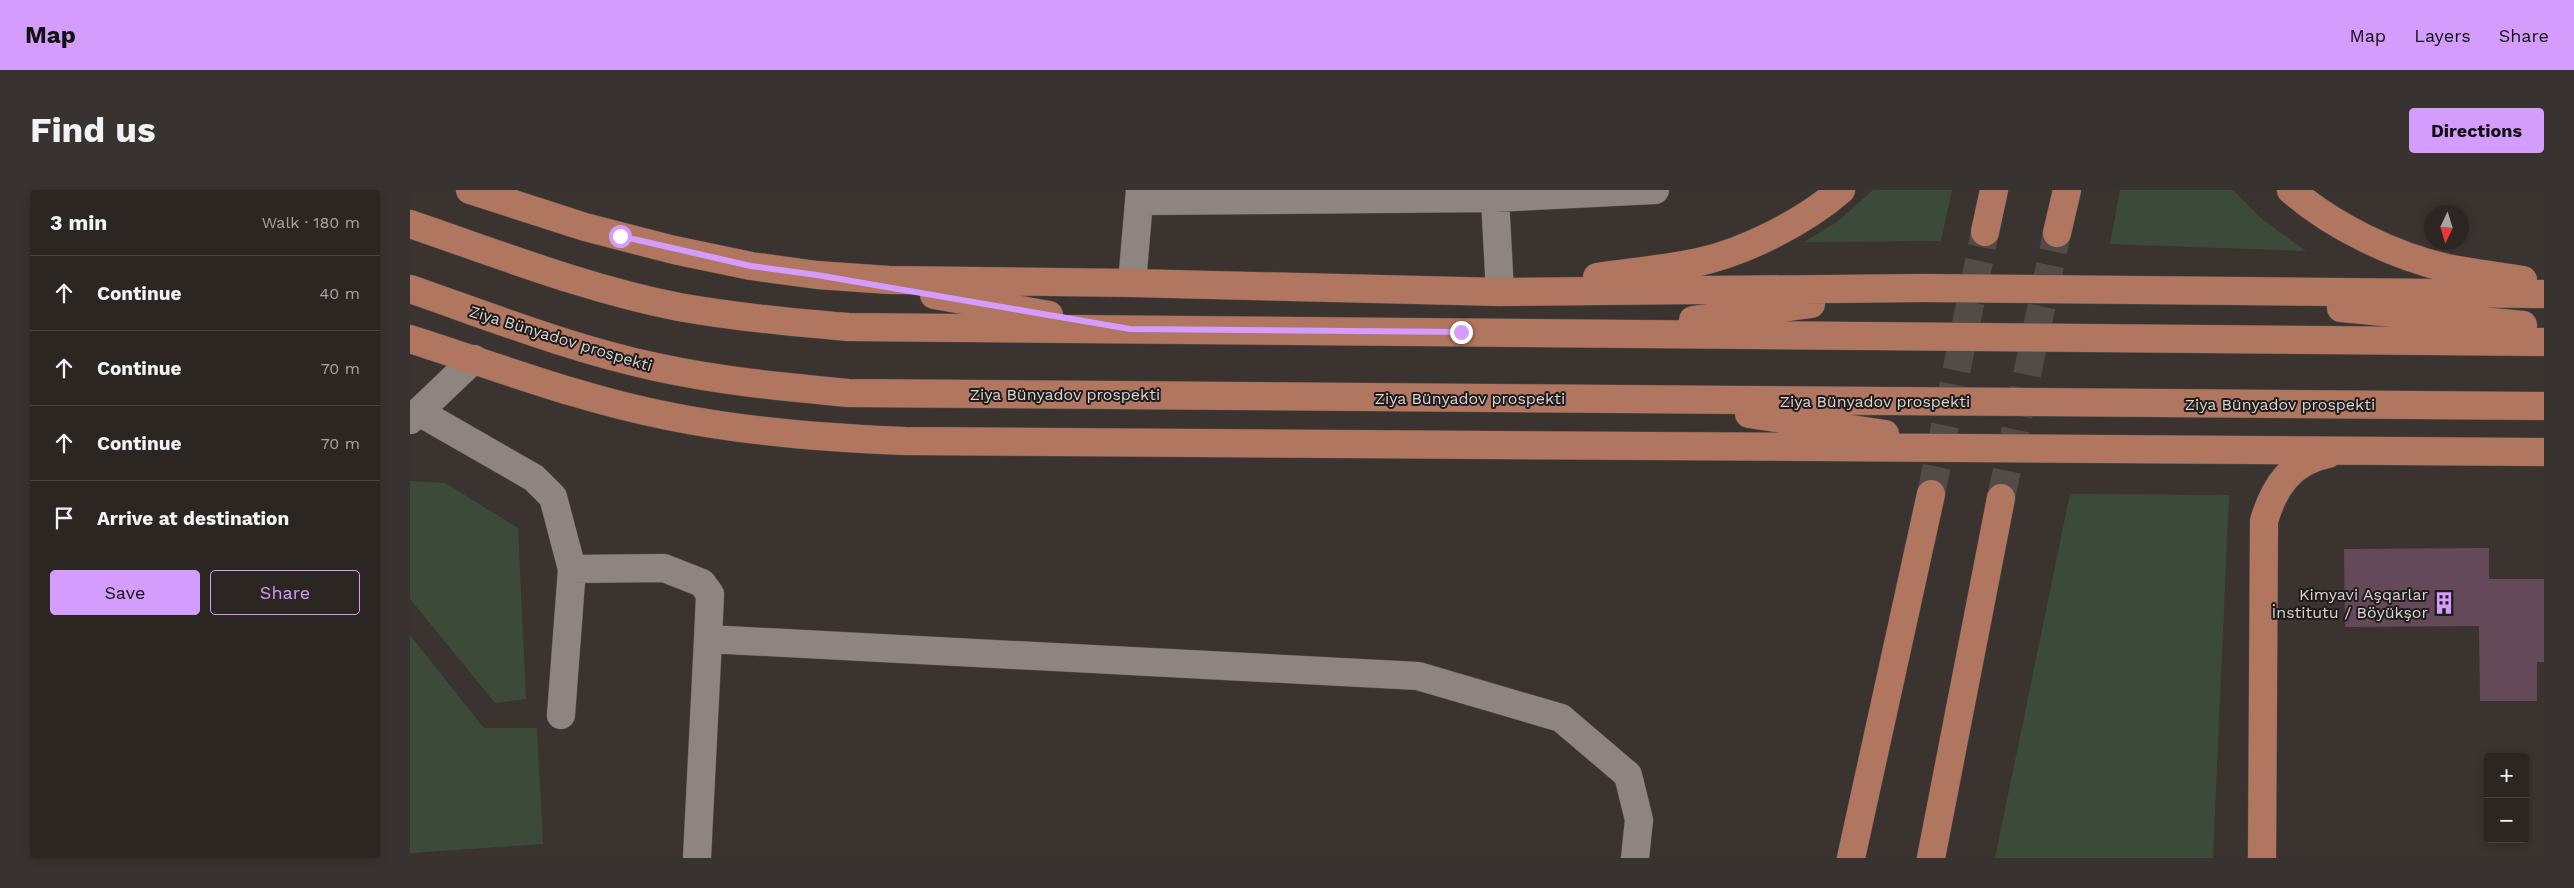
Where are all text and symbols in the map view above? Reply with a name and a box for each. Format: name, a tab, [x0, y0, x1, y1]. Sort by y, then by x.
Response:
text: Map	[25, 21, 76, 49]
text: Map	[2349, 25, 2386, 46]
text: Layers	[2414, 25, 2471, 46]
text: Share	[2499, 25, 2549, 46]
button: Directions	[2409, 108, 2544, 153]
text: Find us	[30, 109, 156, 151]
north arrow	[2424, 205, 2469, 250]
text: 3 min	[50, 210, 107, 235]
text: Walk · 180 m	[262, 213, 360, 232]
route start	[609, 225, 632, 248]
icon: ahead	[50, 279, 78, 307]
text: Continue	[97, 282, 181, 305]
text: 40 m	[320, 284, 360, 303]
street label: Ziya Bünyadov prospekti	[467, 302, 655, 375]
route end	[1450, 321, 1473, 344]
icon: ahead	[50, 354, 78, 382]
text: Continue	[97, 357, 181, 380]
text: 70 m	[321, 359, 360, 378]
street label: Ziya Bünyadov prospekti	[970, 385, 1160, 404]
street label: Ziya Bünyadov prospekti	[1375, 389, 1565, 408]
street label: Ziya Bünyadov prospekti	[1780, 392, 1970, 411]
street label: Ziya Bünyadov prospekti	[2185, 395, 2375, 414]
icon: ahead	[50, 429, 78, 457]
text: Continue	[97, 432, 181, 455]
text: 70 m	[321, 434, 360, 453]
icon: arrive	[50, 504, 78, 532]
text: Arrive at destination	[97, 507, 289, 530]
button: Save	[50, 570, 200, 615]
button: Share	[210, 570, 360, 615]
place label: Kimyavi Aşqarlar İnstitutu / Böyükşor	[2272, 585, 2428, 622]
building icon: Kimyavi Aşqarlar İnstitutu / Böyükşor	[2431, 590, 2457, 616]
map controls	[2484, 753, 2529, 843]
button: +	[2484, 753, 2529, 798]
button: −	[2484, 798, 2529, 843]

